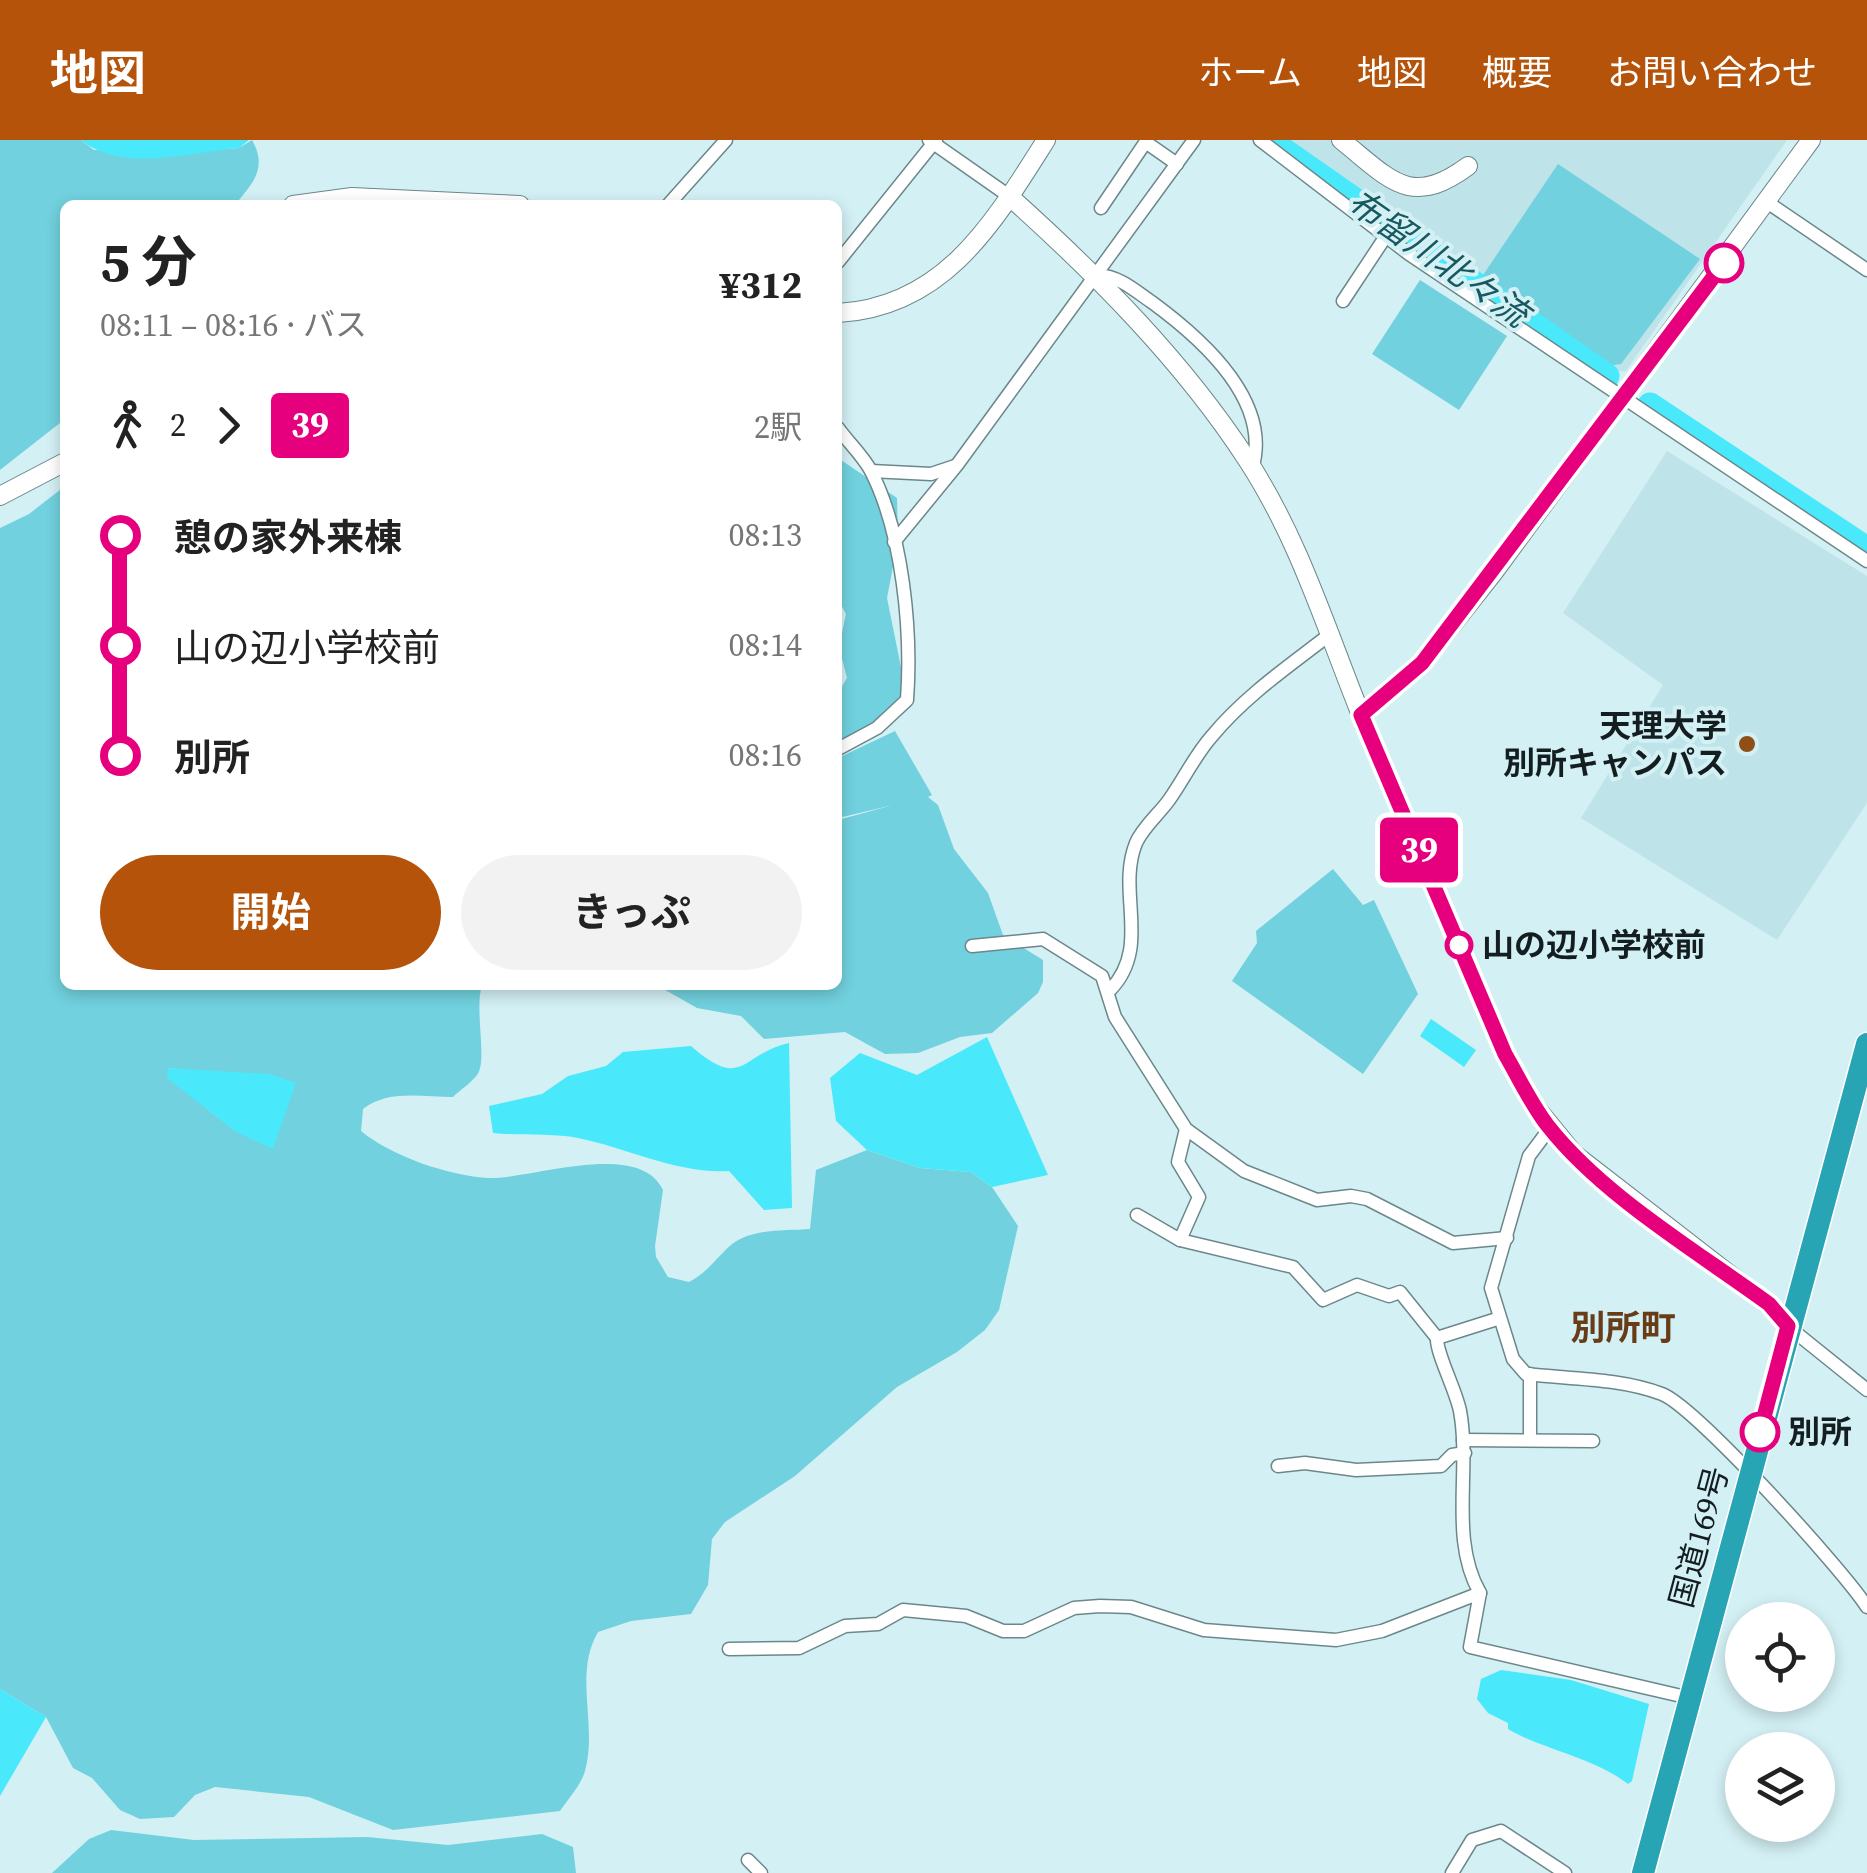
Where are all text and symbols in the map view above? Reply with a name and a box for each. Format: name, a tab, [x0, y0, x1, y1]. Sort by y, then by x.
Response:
text: 地図	[50, 40, 146, 106]
text: ホーム	[1198, 49, 1302, 97]
text: 地図	[1357, 49, 1427, 97]
text: 概要	[1482, 49, 1552, 97]
text: お問い合わせ	[1607, 49, 1817, 97]
water label: 布留川北々流	[1338, 178, 1542, 341]
text: 5 分	[100, 224, 197, 299]
unlabelled marker	[1705, 244, 1743, 282]
text: ¥312	[720, 259, 802, 311]
text: 08:11 – 08:16 · バス	[100, 303, 367, 347]
icon: walk	[100, 398, 155, 453]
icon: forward	[201, 398, 256, 453]
text: 39	[291, 401, 329, 449]
text: 2	[170, 403, 186, 447]
text: 2駅	[754, 405, 802, 449]
text: 憩の家外来棟	[174, 512, 402, 564]
text: 08:13	[728, 513, 802, 557]
text: 山の辺小学校前	[174, 622, 440, 674]
text: 08:14	[728, 623, 802, 667]
place label: 天理大学 別所キャンパス	[1503, 704, 1727, 785]
text: 別所	[174, 732, 250, 784]
text: 08:16	[728, 733, 802, 777]
marker: 天理大学 別所キャンパス	[1736, 733, 1758, 755]
line badge: 39	[1374, 818, 1464, 882]
text: 39	[1400, 826, 1438, 874]
button: 開始	[100, 855, 441, 970]
button: きっぷ	[461, 855, 802, 970]
place label: 山の辺小学校前	[1482, 923, 1706, 967]
marker: 山の辺小学校前	[1446, 932, 1472, 958]
district label: 別所町	[1570, 1304, 1676, 1352]
place label: 別所	[1788, 1410, 1852, 1454]
marker: 別所	[1741, 1413, 1779, 1451]
street label: 国道169号	[1659, 1462, 1739, 1612]
map controls	[1725, 1602, 1835, 1842]
button: locate	[1725, 1602, 1835, 1712]
button: layers	[1725, 1732, 1835, 1842]

